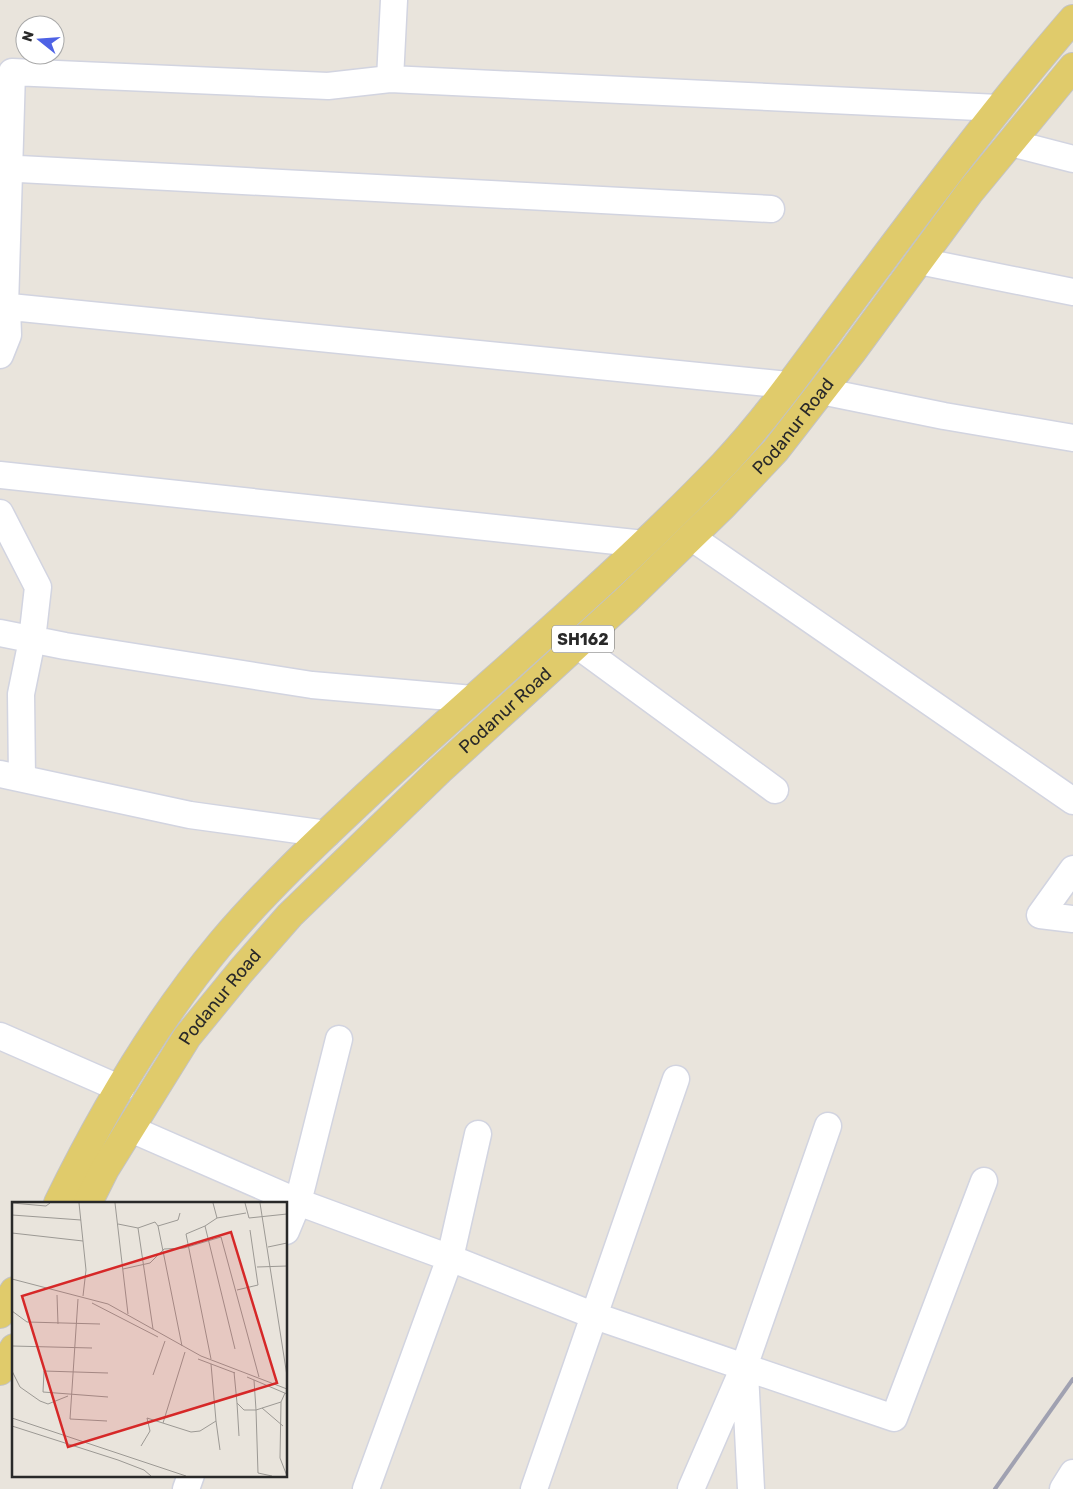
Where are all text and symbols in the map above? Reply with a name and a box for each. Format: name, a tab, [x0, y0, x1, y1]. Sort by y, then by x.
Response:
north arrow	[15, 15, 65, 65]
text: N	[18, 29, 38, 44]
street label: Podanur Road	[748, 374, 839, 479]
road number: SH162	[552, 626, 614, 652]
street label: Podanur Road	[454, 663, 556, 758]
street label: Podanur Road	[174, 945, 266, 1049]
inset map	[12, 1202, 288, 1476]

